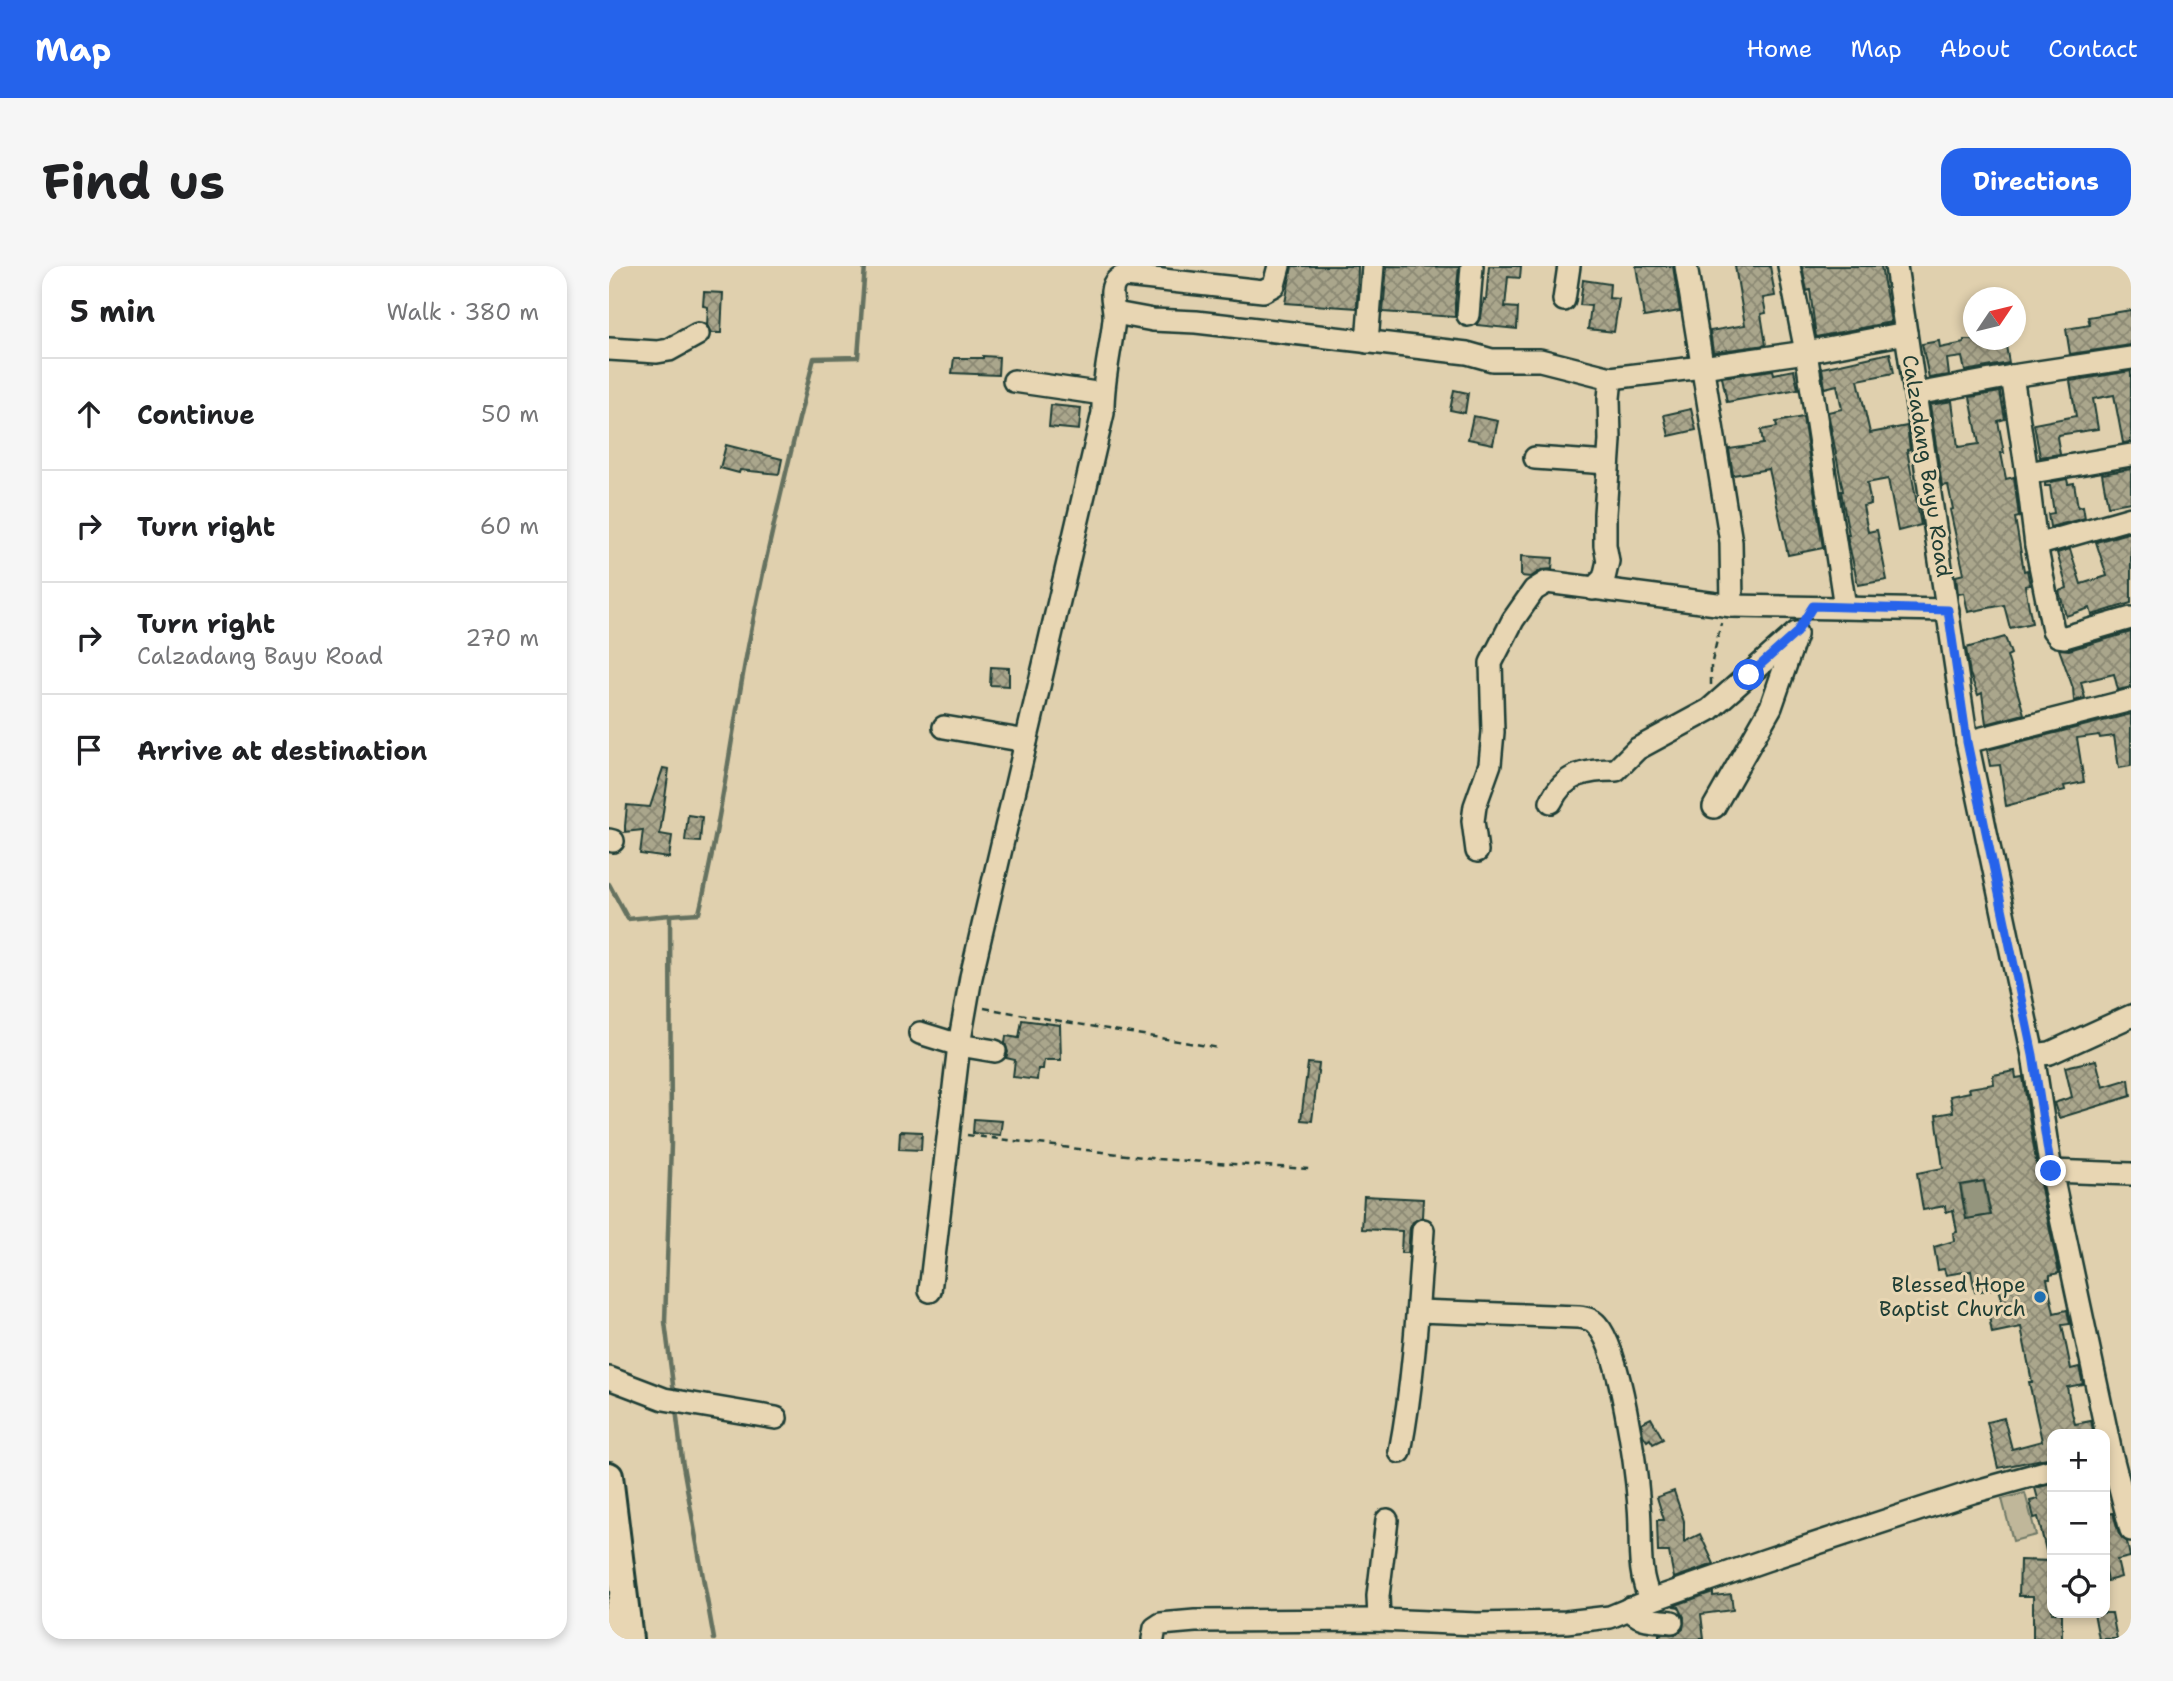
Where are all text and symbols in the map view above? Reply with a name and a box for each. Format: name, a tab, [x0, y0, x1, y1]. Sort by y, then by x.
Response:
text: Map	[35, 27, 111, 72]
text: Home	[1746, 33, 1812, 65]
text: Map	[1850, 33, 1902, 65]
text: About	[1940, 33, 2010, 65]
text: Contact	[2048, 33, 2138, 65]
button: Directions	[1941, 148, 2131, 216]
text: Find us	[42, 149, 225, 215]
north arrow	[1963, 287, 2026, 350]
text: 5 min	[70, 291, 155, 332]
text: Walk · 380 m	[386, 297, 539, 327]
street label: Calzadang Bayu Road	[1896, 353, 1958, 579]
icon: ahead	[70, 395, 108, 433]
text: Continue	[137, 397, 255, 432]
text: 50 m	[481, 399, 539, 429]
icon: right	[70, 507, 108, 545]
text: Turn right	[137, 509, 275, 544]
text: 60 m	[480, 511, 539, 541]
text: Turn right	[137, 606, 275, 641]
icon: right	[70, 619, 108, 657]
text: 270 m	[465, 623, 539, 653]
text: Calzadang Bayu Road	[137, 641, 383, 671]
route start	[1733, 659, 1764, 690]
icon: arrive	[70, 731, 108, 769]
text: Arrive at destination	[137, 733, 427, 768]
route end	[2035, 1155, 2066, 1186]
place label: Blessed Hope Baptist Church	[1879, 1271, 2026, 1323]
marker: Blessed Hope Baptist Church	[2032, 1289, 2048, 1305]
map controls	[2047, 1429, 2110, 1618]
button: +	[2047, 1429, 2110, 1492]
button: −	[2047, 1492, 2110, 1555]
button: locate	[2047, 1555, 2110, 1618]

